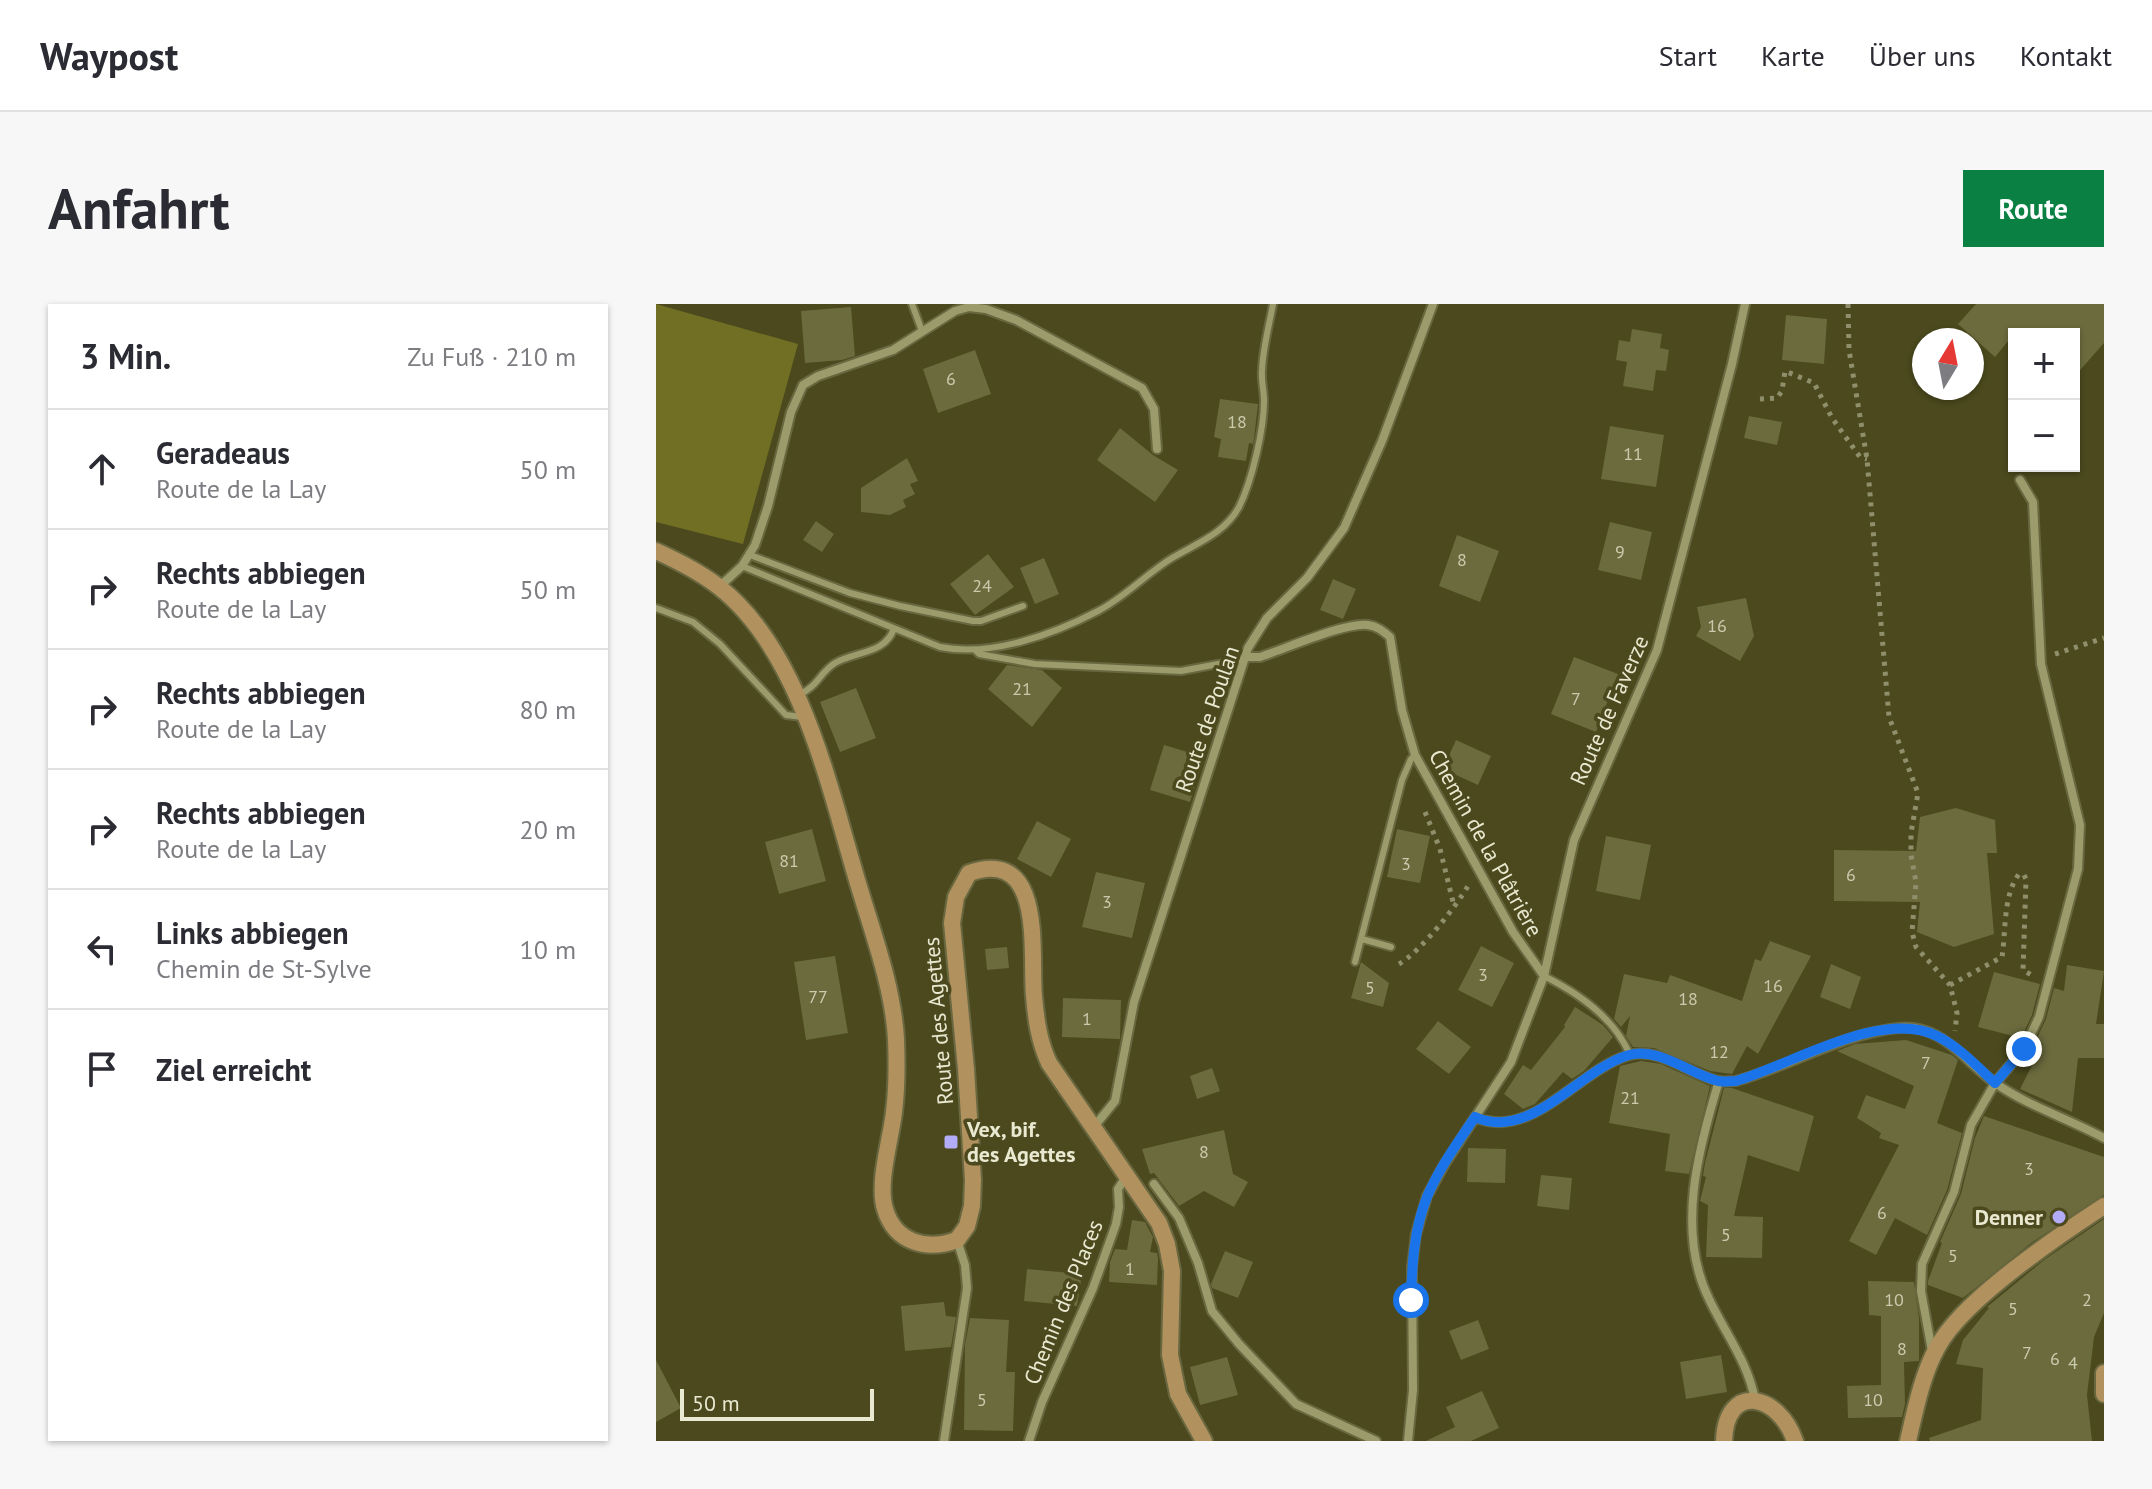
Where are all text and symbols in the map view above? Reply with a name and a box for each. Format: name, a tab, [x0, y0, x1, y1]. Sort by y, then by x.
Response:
text: Waypost	[40, 31, 178, 80]
text: Start	[1659, 37, 1717, 74]
text: Karte	[1761, 37, 1825, 74]
text: Über uns	[1869, 37, 1976, 74]
text: Kontakt	[2020, 37, 2112, 74]
button: Route	[1963, 170, 2104, 247]
text: Anfahrt	[48, 172, 230, 244]
north arrow	[1912, 328, 1984, 400]
map controls	[2008, 328, 2080, 472]
button: +	[2008, 328, 2080, 400]
text: 3 Min.	[80, 334, 171, 378]
text: Zu Fuß · 210 m	[407, 340, 576, 373]
house number: 6	[946, 367, 956, 390]
button: −	[2008, 400, 2080, 472]
house number: 18	[1227, 410, 1247, 433]
text: Geradeaus	[156, 433, 290, 472]
house number: 11	[1623, 442, 1643, 465]
icon: ahead	[80, 447, 124, 491]
text: 50 m	[520, 453, 576, 486]
text: Route de la Lay	[156, 472, 326, 505]
house number: 9	[1615, 540, 1625, 563]
house number: 8	[1457, 548, 1467, 571]
text: Rechts abbiegen	[156, 553, 366, 592]
icon: right	[80, 567, 124, 611]
text: 50 m	[520, 573, 576, 606]
house number: 24	[972, 574, 992, 597]
text: Route de la Lay	[156, 592, 326, 625]
house number: 16	[1707, 614, 1727, 637]
street label: Route de Faverze	[1564, 631, 1654, 789]
street label: Route de Poulan	[1169, 642, 1245, 796]
text: Rechts abbiegen	[156, 673, 366, 712]
house number: 21	[1012, 677, 1032, 700]
icon: right	[80, 687, 124, 731]
house number: 7	[1571, 687, 1581, 710]
text: 80 m	[520, 693, 576, 726]
text: Route de la Lay	[156, 712, 326, 745]
street label: Chemin de la Plâtrière	[1423, 744, 1549, 942]
text: Rechts abbiegen	[156, 793, 366, 832]
icon: right	[80, 807, 124, 851]
text: 20 m	[520, 813, 576, 846]
text: Route de la Lay	[156, 832, 326, 865]
house number: 81	[779, 849, 799, 872]
house number: 3	[1401, 852, 1411, 875]
house number: 6	[1846, 863, 1856, 886]
house number: 3	[1102, 890, 1112, 913]
text: Links abbiegen	[156, 913, 349, 952]
icon: left	[80, 927, 124, 971]
text: 10 m	[520, 933, 576, 966]
street label: Route des Agettes	[917, 936, 959, 1106]
text: Chemin de St-Sylve	[156, 952, 372, 985]
house number: 3	[1478, 963, 1488, 986]
house number: 16	[1763, 974, 1783, 997]
house number: 5	[1365, 976, 1375, 999]
house number: 77	[808, 985, 828, 1008]
house number: 18	[1678, 987, 1698, 1010]
house number: 1	[1082, 1007, 1092, 1030]
route end	[2006, 1031, 2042, 1067]
house number: 12	[1709, 1040, 1729, 1063]
icon: arrive	[80, 1047, 124, 1091]
text: Ziel erreicht	[156, 1050, 311, 1089]
house number: 7	[1921, 1051, 1931, 1074]
house number: 21	[1620, 1086, 1640, 1109]
place label: Vex, bif. des Agettes	[966, 1115, 1075, 1168]
marker: Vex, bif. des Agettes	[942, 1133, 960, 1151]
house number: 8	[1199, 1140, 1209, 1163]
house number: 3	[2024, 1157, 2034, 1180]
house number: 6	[1877, 1201, 1887, 1224]
place label: Denner	[1975, 1203, 2043, 1231]
marker: Denner	[2050, 1208, 2068, 1226]
street label: Chemin des Places	[1017, 1216, 1109, 1388]
house number: 5	[1721, 1223, 1731, 1246]
house number: 5	[1948, 1244, 1958, 1267]
house number: 1	[1125, 1257, 1135, 1280]
route start	[1393, 1282, 1429, 1318]
house number: 10	[1884, 1288, 1904, 1311]
house number: 2	[2082, 1288, 2092, 1311]
house number: 5	[2008, 1297, 2018, 1320]
house number: 8	[1897, 1337, 1907, 1360]
house number: 7	[2022, 1341, 2032, 1364]
house number: 6	[2050, 1347, 2060, 1370]
house number: 4	[2068, 1351, 2078, 1374]
scale bar	[680, 1385, 874, 1421]
house number: 5	[977, 1388, 987, 1411]
house number: 10	[1863, 1388, 1883, 1411]
text: 50 m	[692, 1389, 740, 1417]

